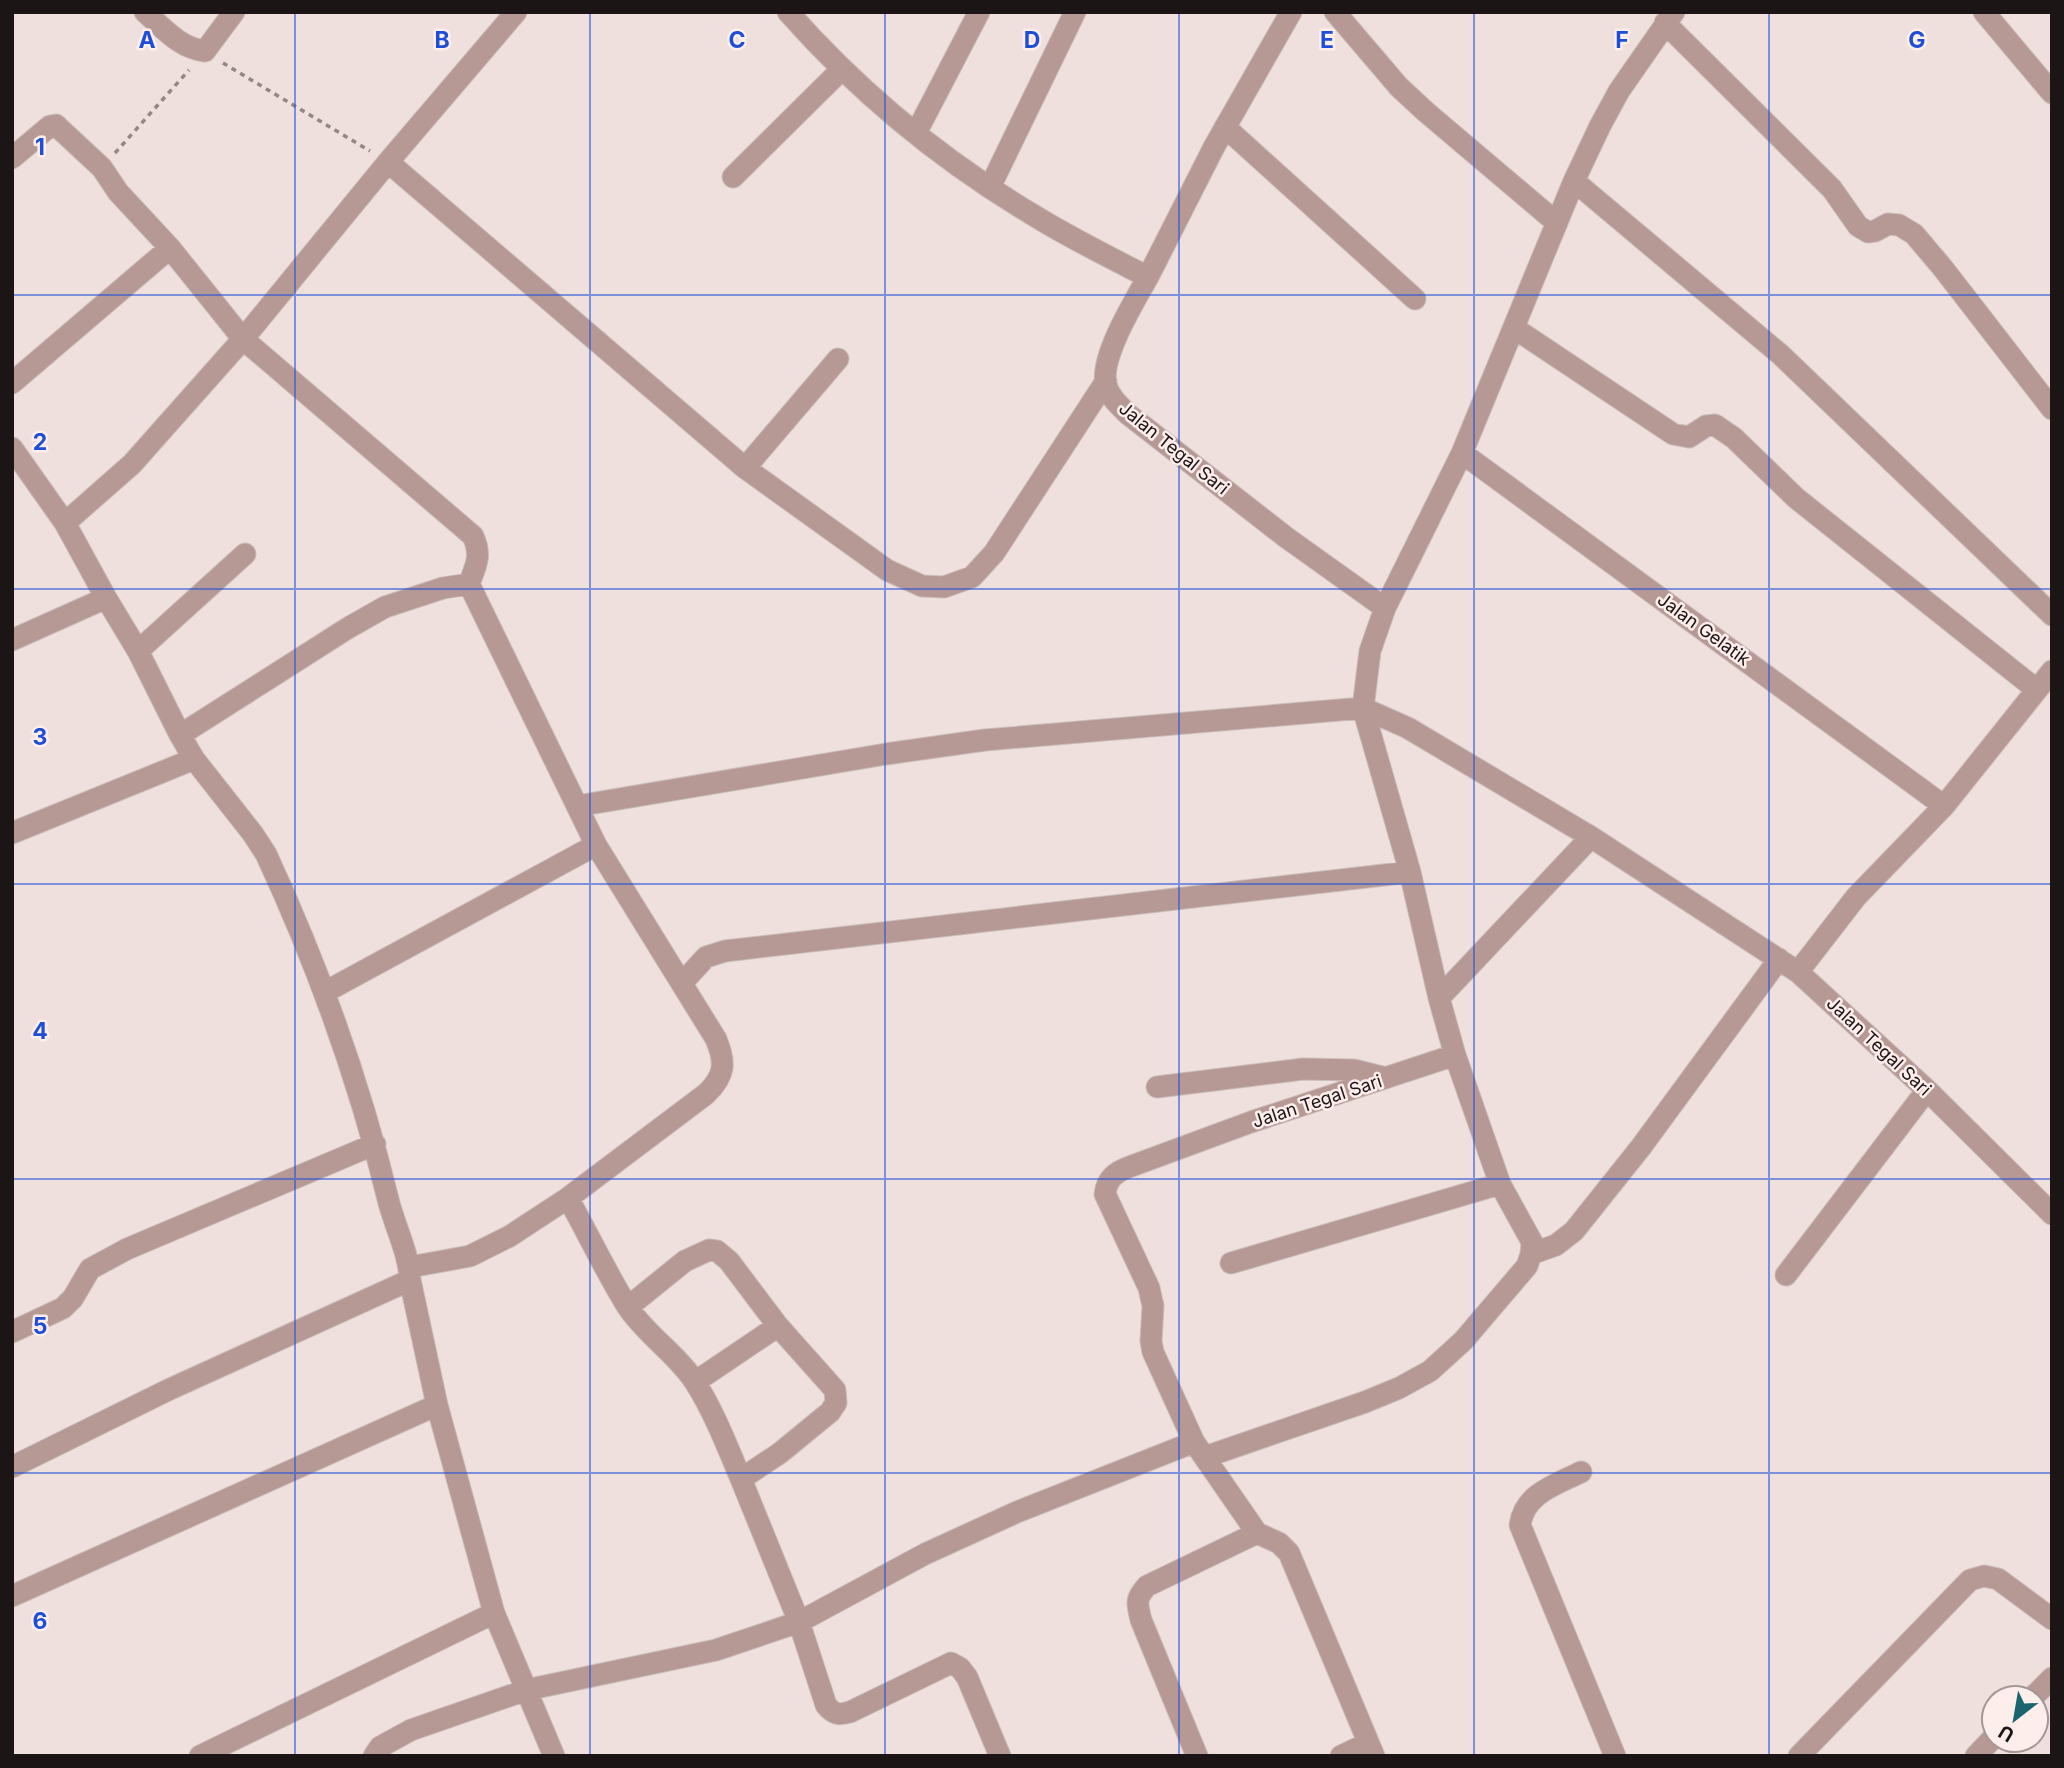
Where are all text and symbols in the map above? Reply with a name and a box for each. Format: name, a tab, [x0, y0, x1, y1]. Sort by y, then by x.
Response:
text: A	[138, 26, 156, 54]
text: B	[434, 26, 450, 54]
text: C	[728, 26, 746, 54]
text: D	[1024, 26, 1040, 54]
text: E	[1320, 26, 1334, 54]
text: F	[1615, 26, 1629, 54]
text: G	[1908, 26, 1926, 54]
text: 1	[35, 133, 45, 161]
street label: Jalan Tegal Sari	[1115, 397, 1233, 499]
text: 2	[33, 428, 47, 456]
street label: Jalan Gelatik	[1654, 588, 1754, 670]
text: 3	[33, 723, 47, 751]
street label: Jalan Tegal Sari	[1823, 992, 1935, 1100]
text: 4	[32, 1017, 48, 1045]
street label: Jalan Tegal Sari	[1250, 1070, 1384, 1132]
text: 5	[33, 1312, 47, 1340]
text: 6	[33, 1607, 47, 1635]
north arrow	[1980, 1684, 2050, 1754]
text: U	[1995, 1720, 2018, 1747]

